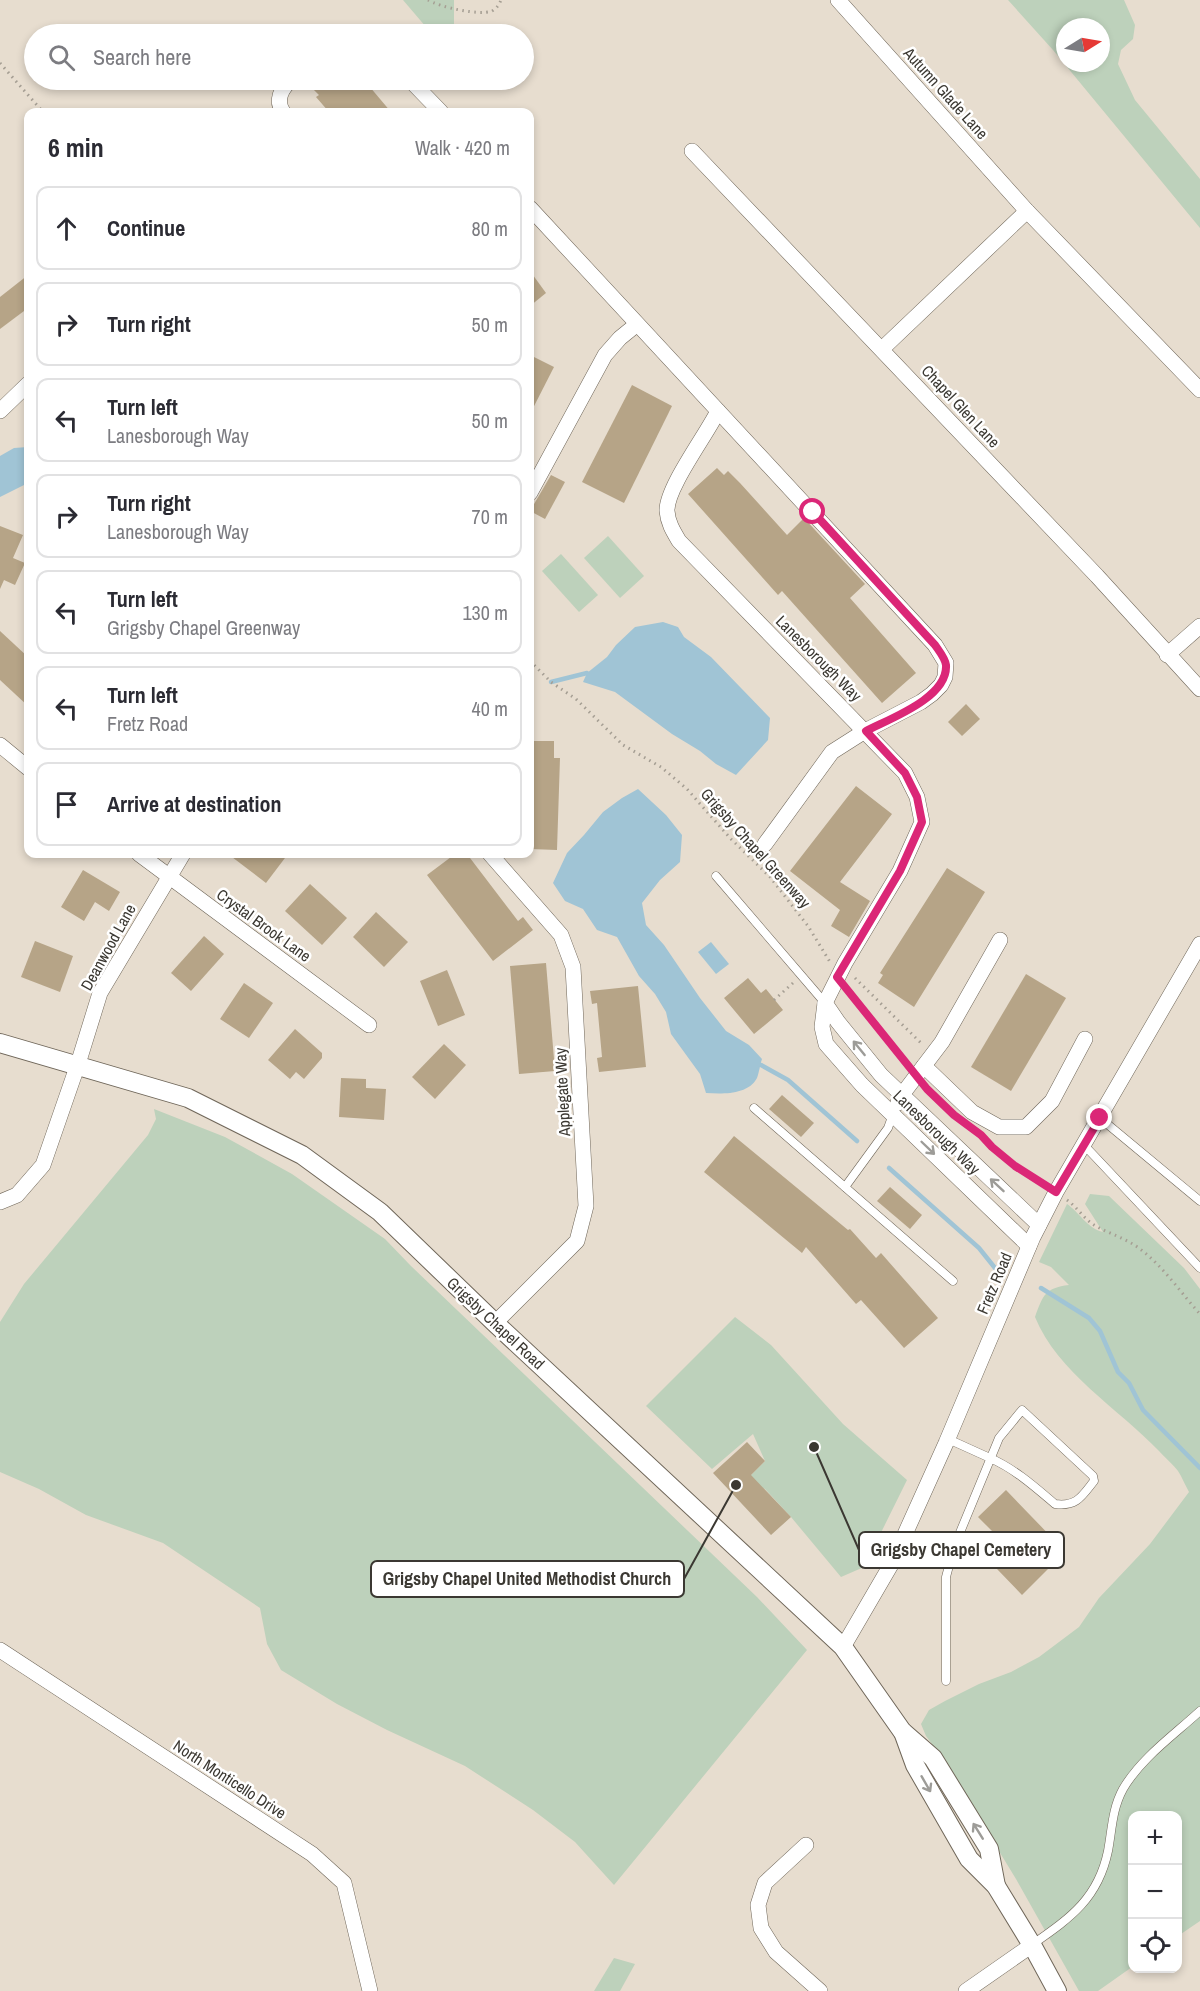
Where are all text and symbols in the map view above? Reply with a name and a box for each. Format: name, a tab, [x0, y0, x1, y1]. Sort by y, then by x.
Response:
north arrow	[1056, 18, 1110, 72]
search box	[24, 24, 534, 90]
icon: search	[45, 41, 78, 74]
text: Search here	[93, 42, 191, 72]
street label: Autumn Glade Lane	[898, 42, 993, 144]
text: 6 min	[48, 130, 104, 165]
text: Walk · 420 m	[415, 134, 510, 161]
icon: ahead	[50, 212, 83, 245]
text: Continue	[107, 213, 185, 243]
text: 80 m	[472, 215, 508, 242]
icon: right	[50, 308, 83, 341]
text: Turn right	[107, 309, 191, 339]
text: 50 m	[472, 311, 508, 338]
street label: Chapel Glen Lane	[917, 360, 1005, 452]
text: Turn left	[107, 392, 178, 422]
icon: left	[50, 404, 83, 437]
text: 50 m	[472, 407, 508, 434]
text: Lanesborough Way	[107, 422, 249, 449]
text: Turn right	[107, 488, 191, 518]
route start	[799, 498, 825, 524]
icon: right	[50, 500, 83, 533]
text: 70 m	[472, 503, 508, 530]
text: Lanesborough Way	[107, 518, 249, 545]
text: Turn left	[107, 584, 178, 614]
icon: left	[50, 596, 83, 629]
text: 130 m	[462, 599, 508, 626]
street label: Lanesborough Way	[771, 610, 867, 706]
text: Grigsby Chapel Greenway	[107, 614, 300, 641]
text: Turn left	[107, 680, 178, 710]
icon: left	[50, 692, 83, 725]
text: 40 m	[472, 695, 508, 722]
text: Fretz Road	[107, 710, 188, 737]
street label: Grigsby Chapel Greenway	[696, 783, 816, 913]
icon: arrive	[50, 788, 83, 821]
text: Arrive at destination	[107, 789, 281, 819]
street label: Crystal Brook Lane	[212, 883, 316, 967]
street label: Deanwood Lane	[75, 900, 141, 994]
one-way arrow	[852, 1041, 866, 1056]
street label: Applegate Way	[549, 1047, 575, 1138]
street label: Lanesborough Way	[889, 1085, 986, 1180]
route end	[1086, 1104, 1112, 1130]
one-way arrow	[920, 1141, 935, 1155]
one-way arrow	[989, 1178, 1004, 1192]
street label: Fretz Road	[971, 1249, 1017, 1317]
street label: Grigsby Chapel Road	[442, 1272, 550, 1374]
callout: Grigsby Chapel Cemetery	[859, 1532, 1064, 1568]
text: Grigsby Chapel Cemetery	[871, 1537, 1052, 1562]
callout: Grigsby Chapel United Methodist Church	[371, 1561, 684, 1597]
text: Grigsby Chapel United Methodist Church	[383, 1566, 671, 1591]
street label: North Monticello Drive	[169, 1734, 291, 1824]
one-way arrow	[920, 1775, 932, 1792]
map controls	[1128, 1811, 1182, 1973]
button: +	[1128, 1811, 1182, 1865]
one-way arrow	[971, 1823, 983, 1840]
button: −	[1128, 1865, 1182, 1919]
button: locate	[1128, 1919, 1182, 1973]

